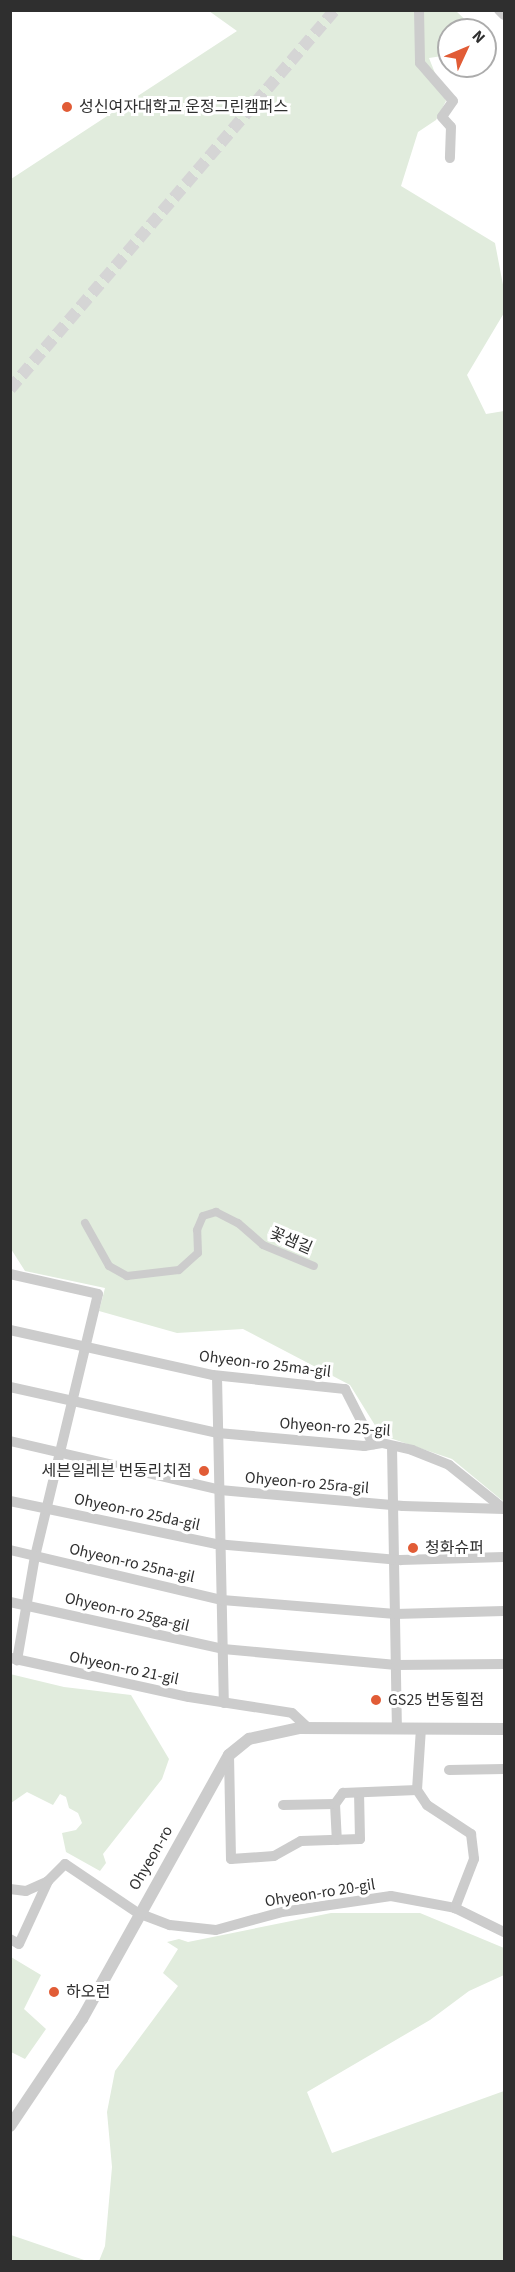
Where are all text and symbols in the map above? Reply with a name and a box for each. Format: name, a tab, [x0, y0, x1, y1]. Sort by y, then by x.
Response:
north arrow	[437, 18, 497, 78]
text: N	[467, 25, 490, 48]
place label: 성신여자대학교 운정그린캠퍼스	[79, 97, 288, 117]
marker: 성신여자대학교 운정그린캠퍼스	[60, 100, 74, 114]
street label: 꽃샘길	[267, 1224, 315, 1258]
street label: Ohyeon-ro 25ma-gil	[198, 1346, 332, 1382]
street label: Ohyeon-ro 25-gil	[279, 1414, 391, 1440]
place label: 세븐일레븐 번동리치점	[42, 1461, 192, 1481]
marker: 세븐일레븐 번동리치점	[197, 1464, 211, 1478]
street label: Ohyeon-ro 25ra-gil	[244, 1468, 370, 1498]
street label: Ohyeon-ro 25da-gil	[72, 1489, 202, 1535]
place label: 청화슈퍼	[425, 1538, 484, 1558]
street label: Ohyeon-ro 25na-gil	[67, 1539, 197, 1587]
marker: 청화슈퍼	[406, 1541, 420, 1555]
street label: Ohyeon-ro 25ga-gil	[63, 1588, 191, 1636]
street label: Ohyeon-ro 21-gil	[68, 1647, 180, 1689]
place label: GS25 번동힐점	[388, 1690, 484, 1710]
marker: GS25 번동힐점	[369, 1693, 383, 1707]
street label: Ohyeon-ro	[125, 1822, 177, 1894]
street label: Ohyeon-ro 20-gil	[264, 1875, 376, 1911]
place label: 하오런	[66, 1982, 110, 2002]
marker: 하오런	[47, 1985, 61, 1999]

